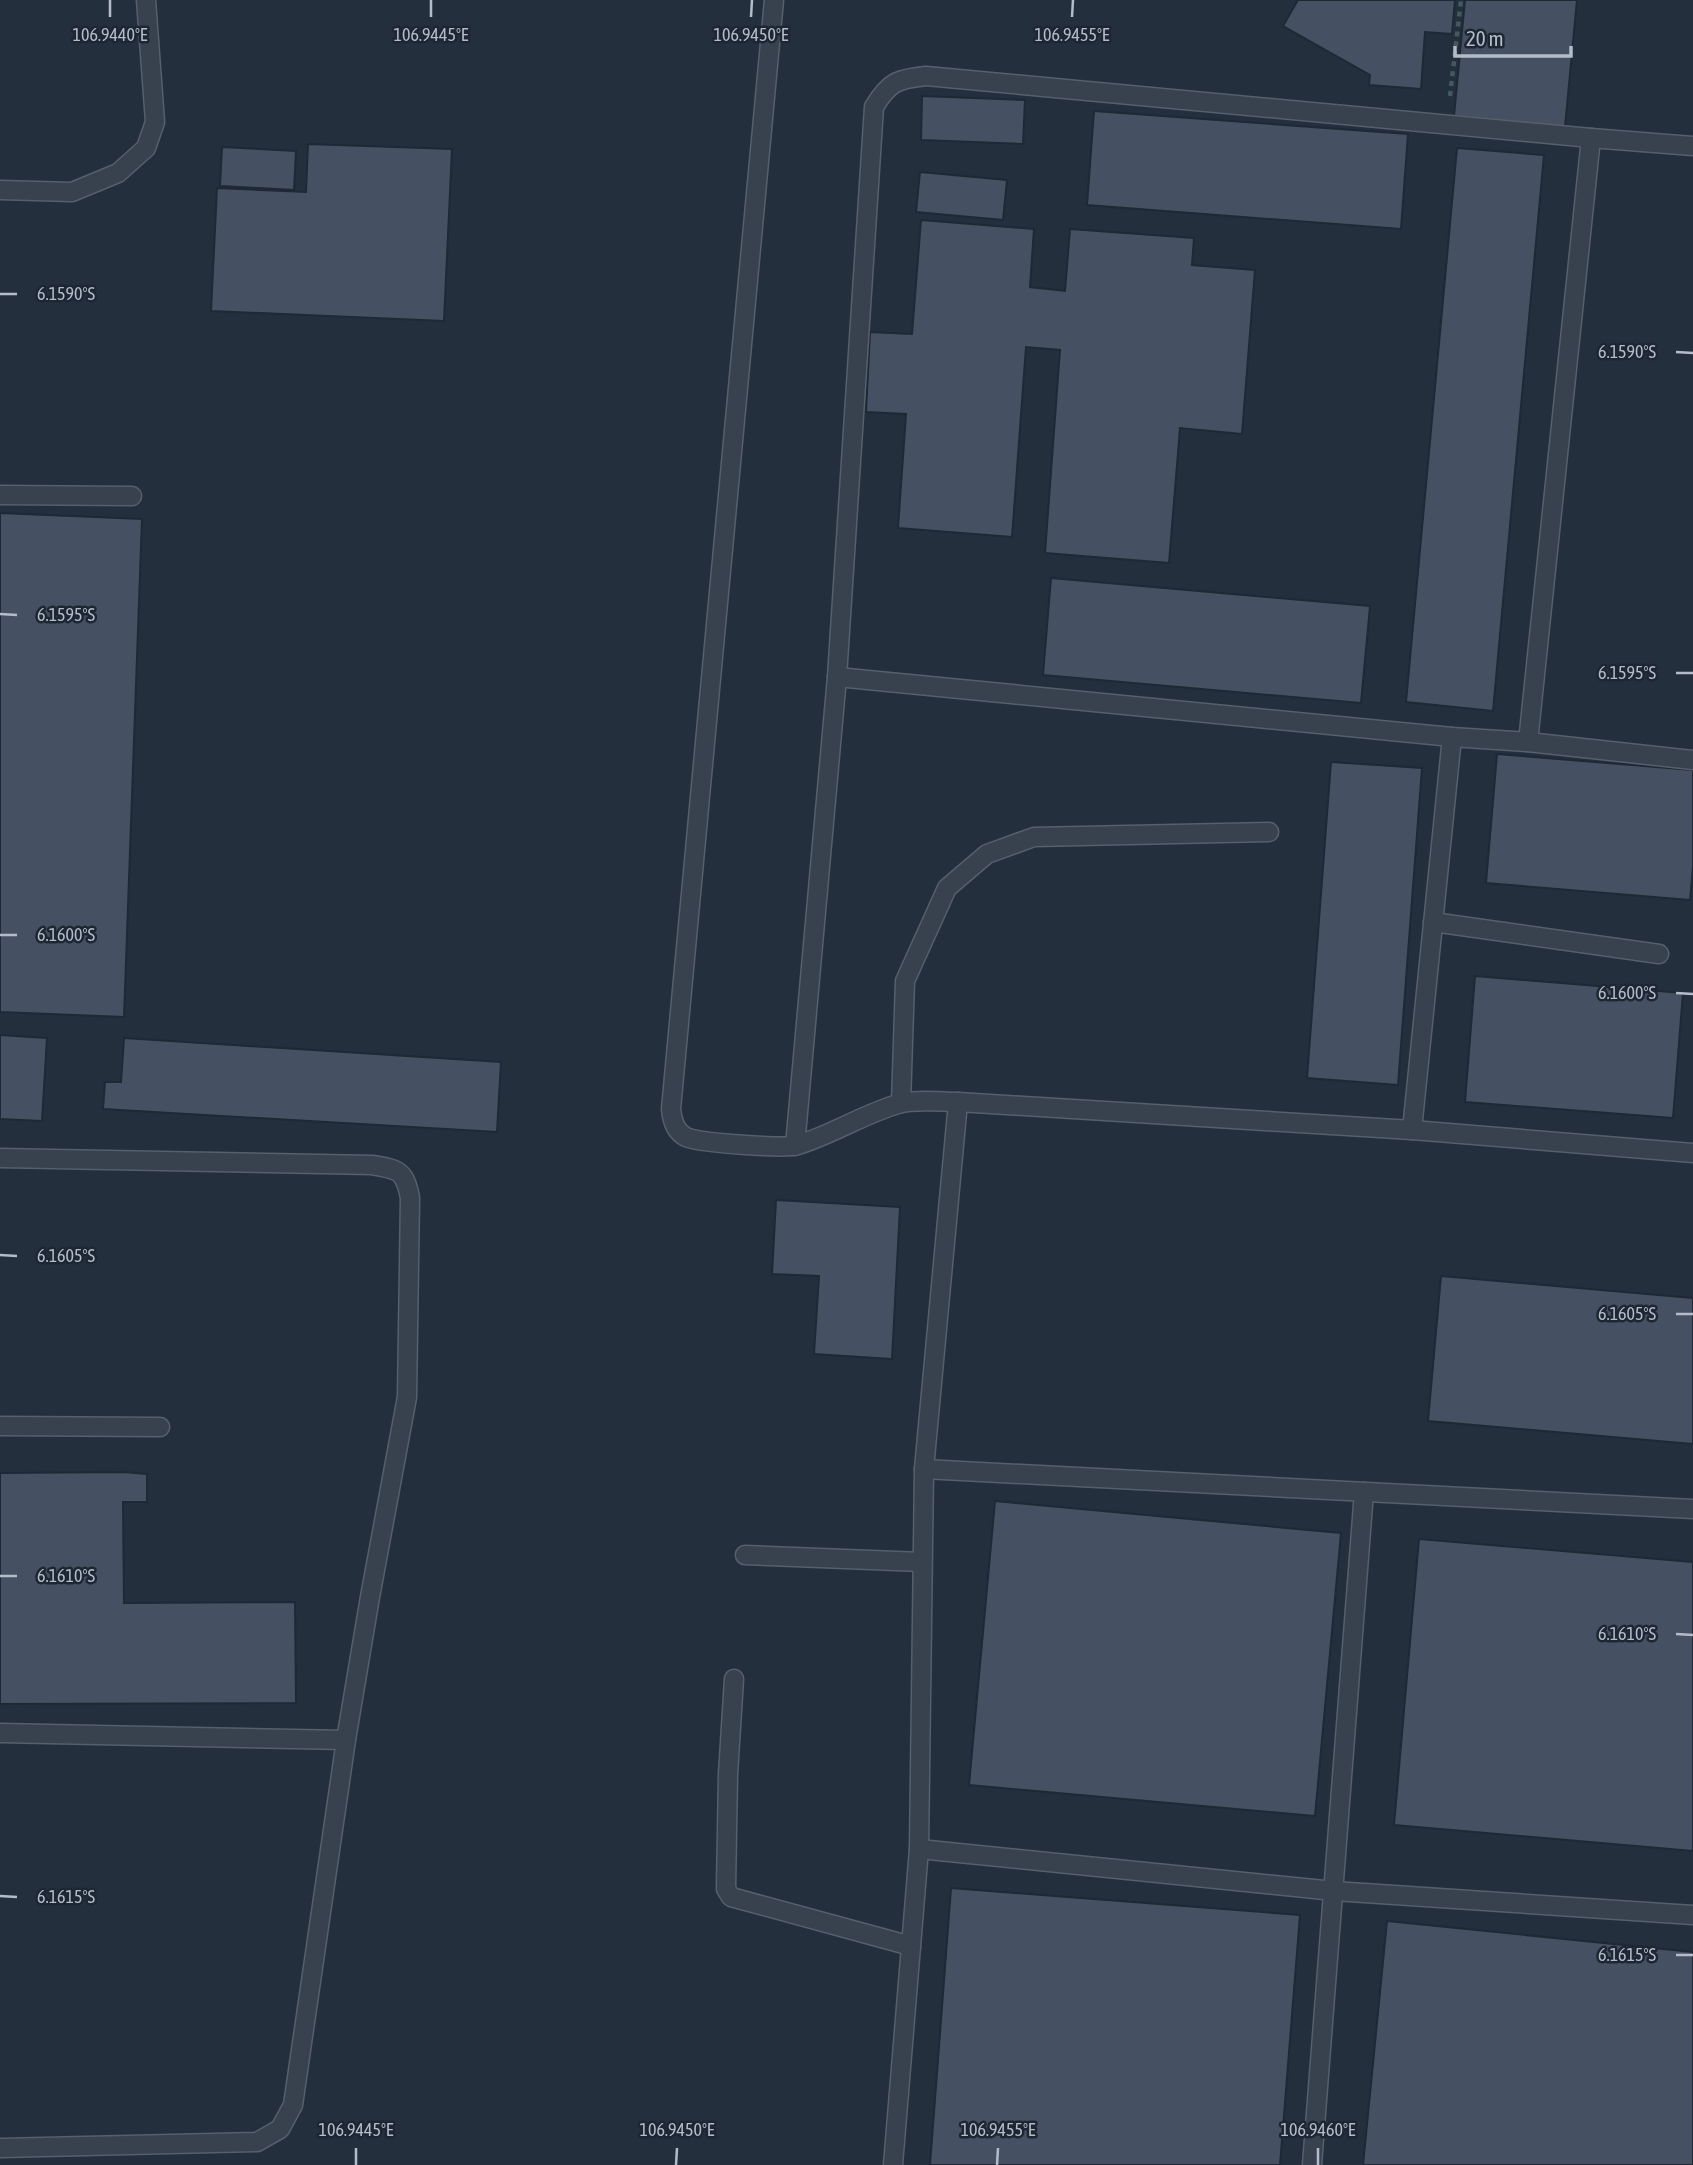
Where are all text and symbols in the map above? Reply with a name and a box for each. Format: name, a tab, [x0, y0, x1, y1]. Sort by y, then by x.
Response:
scale bar	[1455, 14, 1570, 58]
text: 106.9440°E	[72, 24, 148, 45]
text: 106.9445°E	[393, 24, 469, 45]
text: 106.9450°E	[713, 24, 789, 45]
text: 106.9455°E	[1034, 24, 1110, 45]
text: 20 m	[1466, 26, 1504, 50]
text: 6.1590°S	[37, 283, 95, 304]
text: 6.1590°S	[1598, 341, 1656, 362]
text: 6.1595°S	[37, 604, 95, 625]
text: 6.1595°S	[1598, 662, 1656, 683]
text: 6.1600°S	[37, 924, 95, 945]
text: 6.1600°S	[1598, 982, 1656, 1003]
text: 6.1605°S	[37, 1245, 95, 1266]
text: 6.1605°S	[1598, 1303, 1656, 1324]
text: 6.1610°S	[37, 1565, 95, 1586]
text: 6.1610°S	[1598, 1623, 1656, 1644]
text: 6.1615°S	[37, 1886, 95, 1907]
text: 6.1615°S	[1598, 1944, 1656, 1965]
text: 106.9445°E	[318, 2119, 394, 2140]
text: 106.9450°E	[639, 2119, 715, 2140]
text: 106.9455°E	[960, 2119, 1036, 2140]
text: 106.9460°E	[1280, 2119, 1356, 2140]

